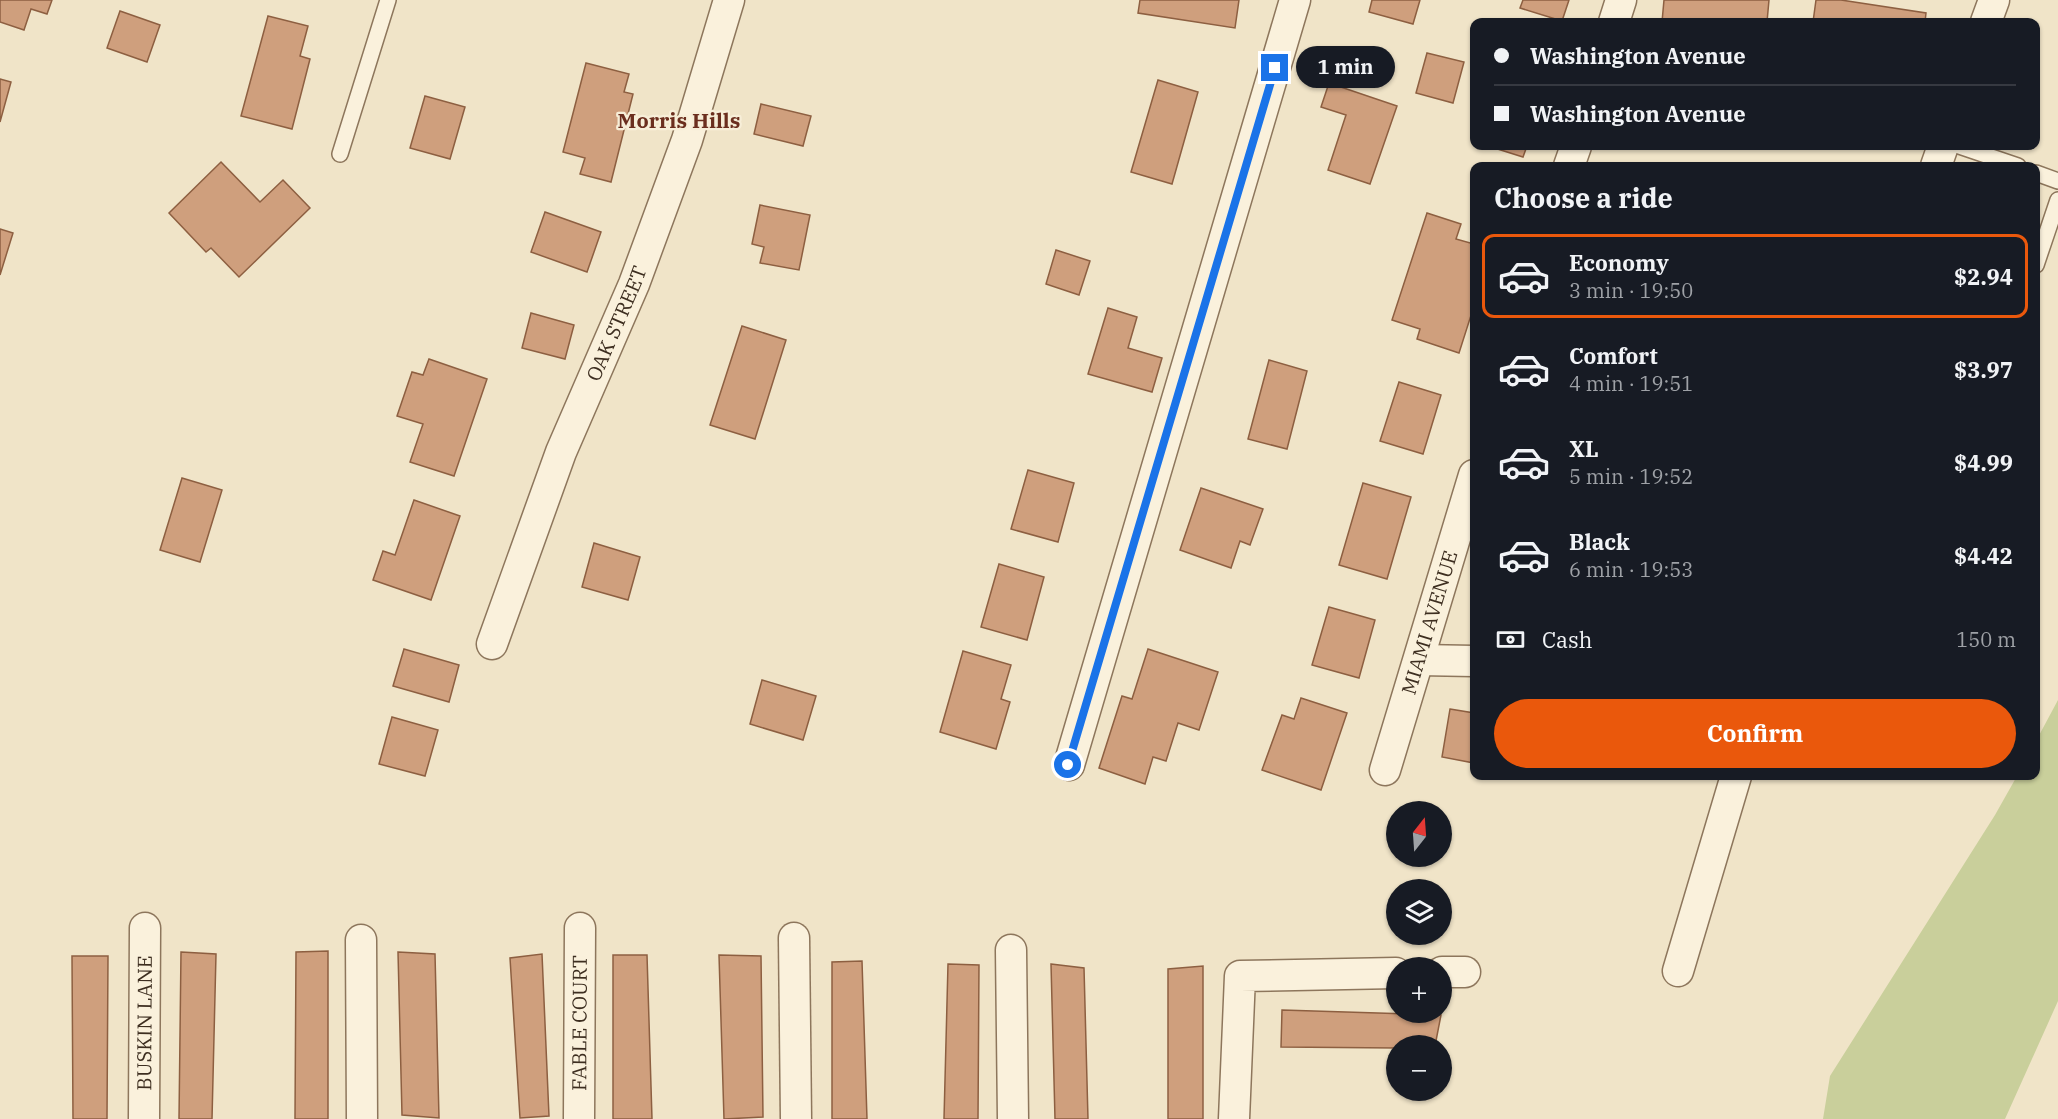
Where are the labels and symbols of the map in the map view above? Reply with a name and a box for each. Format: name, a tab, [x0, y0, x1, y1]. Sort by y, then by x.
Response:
callout: 1 min	[1296, 47, 1395, 89]
route end	[1261, 54, 1288, 81]
district label: Morris Hills	[618, 106, 740, 134]
street label: OAK STREET	[579, 262, 653, 385]
street label: MIAMI AVENUE	[1395, 547, 1463, 698]
route start	[1054, 751, 1081, 778]
north arrow	[1386, 801, 1452, 867]
street label: BUSKIN LANE	[130, 955, 158, 1091]
street label: FABLE COURT	[565, 955, 593, 1091]

